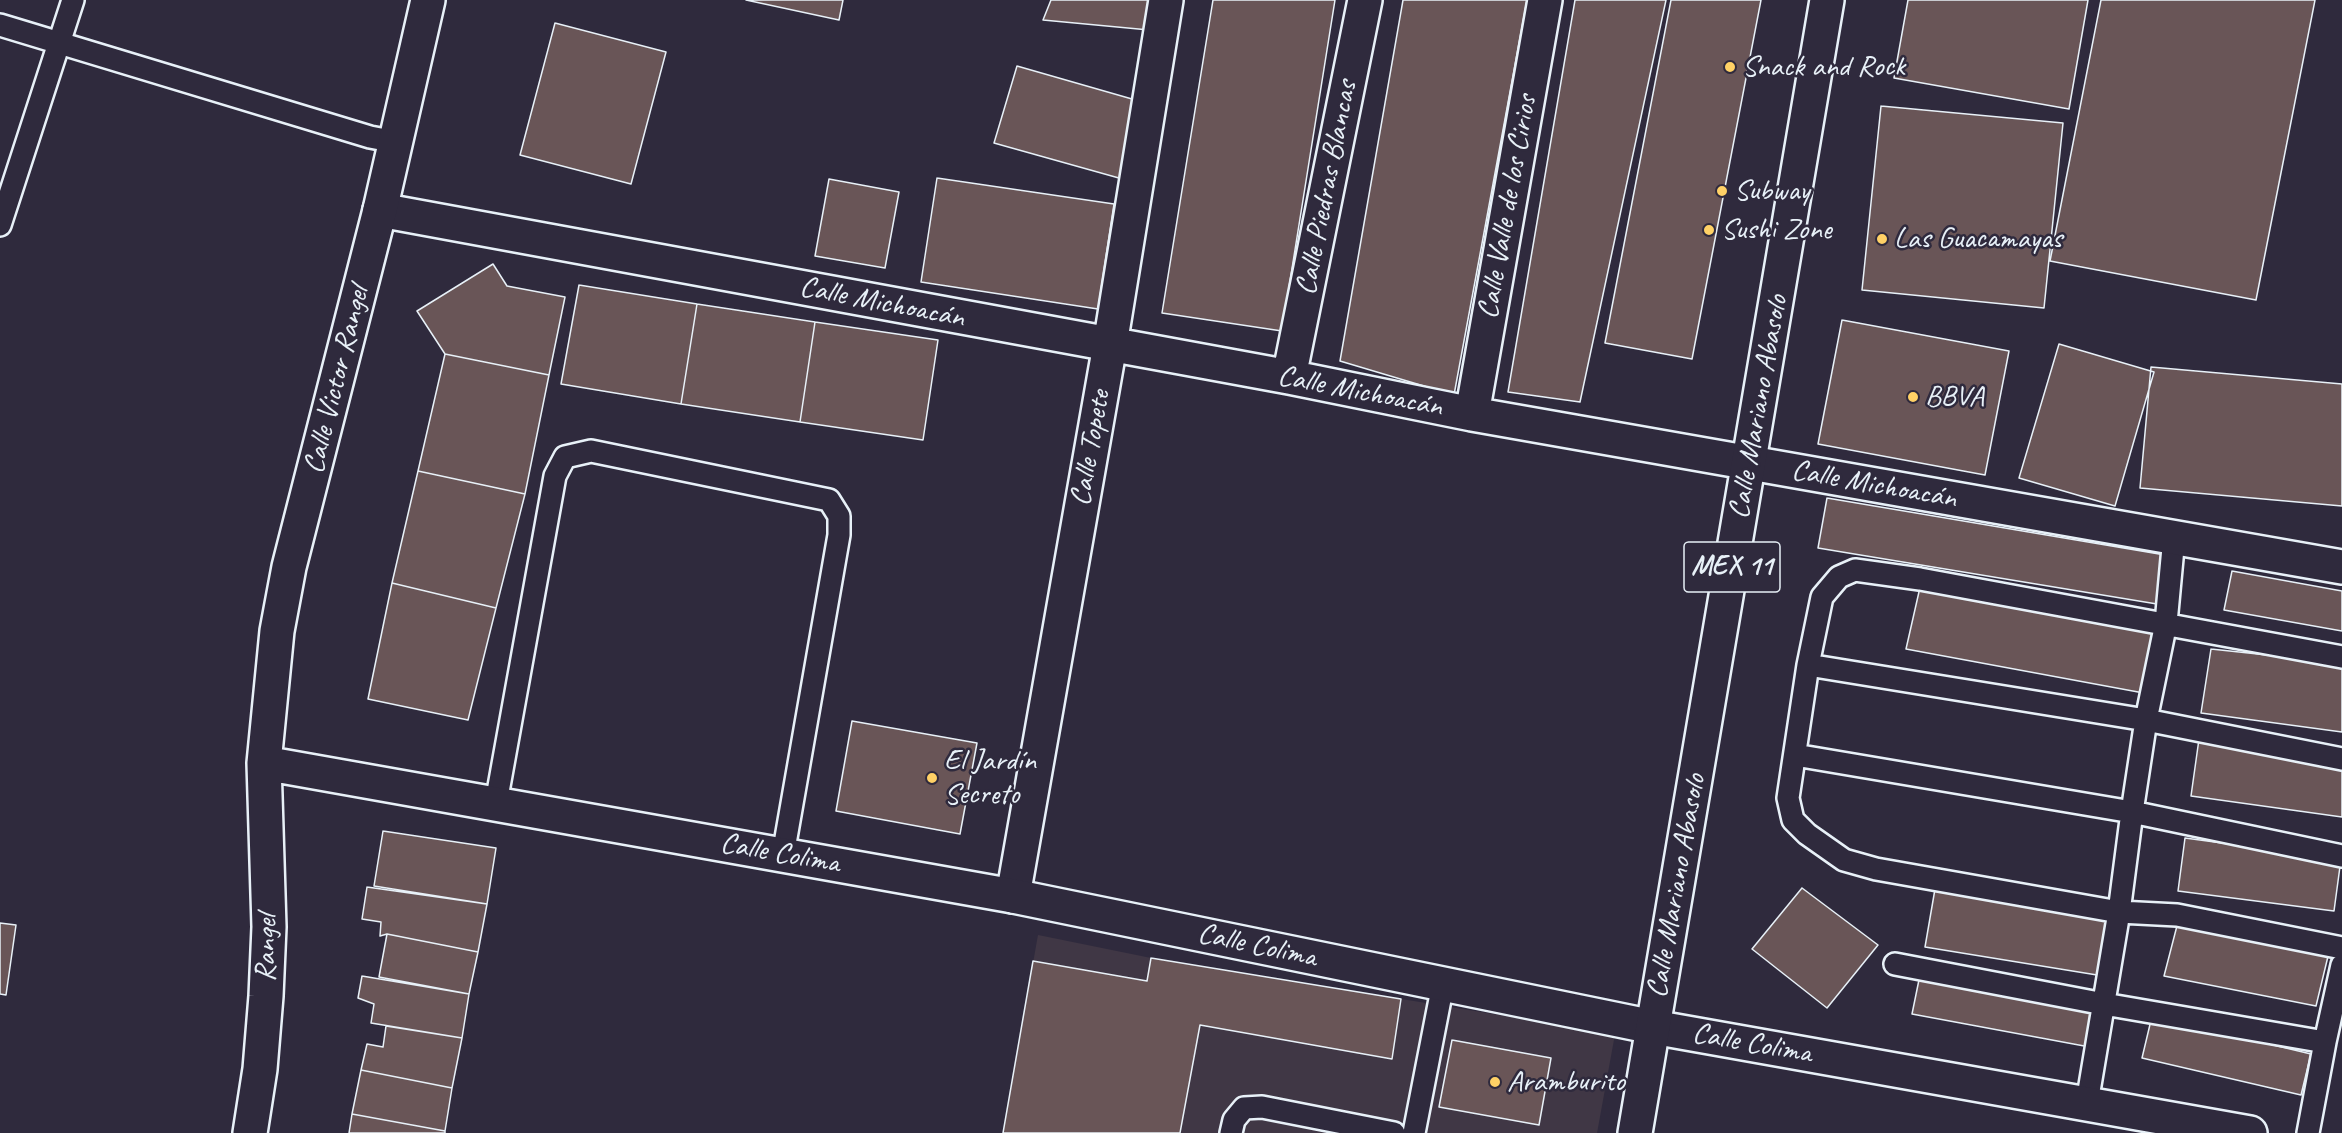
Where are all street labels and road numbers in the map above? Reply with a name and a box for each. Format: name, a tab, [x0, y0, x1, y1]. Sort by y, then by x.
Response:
street label: Calle Piedras Blancas	[1289, 78, 1365, 298]
street label: Calle Valle de los Cirios	[1471, 92, 1545, 322]
street label: Calle Michoacán	[797, 269, 967, 337]
street label: Calle Victor Rangel	[296, 283, 378, 477]
street label: Calle Mariano Abasolo	[1722, 292, 1796, 522]
street label: Calle Michoacán	[1275, 358, 1445, 426]
street label: Calle Topete	[1063, 387, 1119, 509]
street label: Calle Michoacán	[1789, 453, 1959, 517]
road number: MEX 11	[1684, 542, 1780, 592]
street label: Calle Mariano Abasolo	[1640, 771, 1714, 1001]
street label: Calle Colima	[718, 826, 842, 882]
street label: Rangel	[248, 914, 286, 982]
street label: Calle Colima	[1194, 916, 1320, 976]
street label: Calle Colima	[1690, 1016, 1814, 1072]

